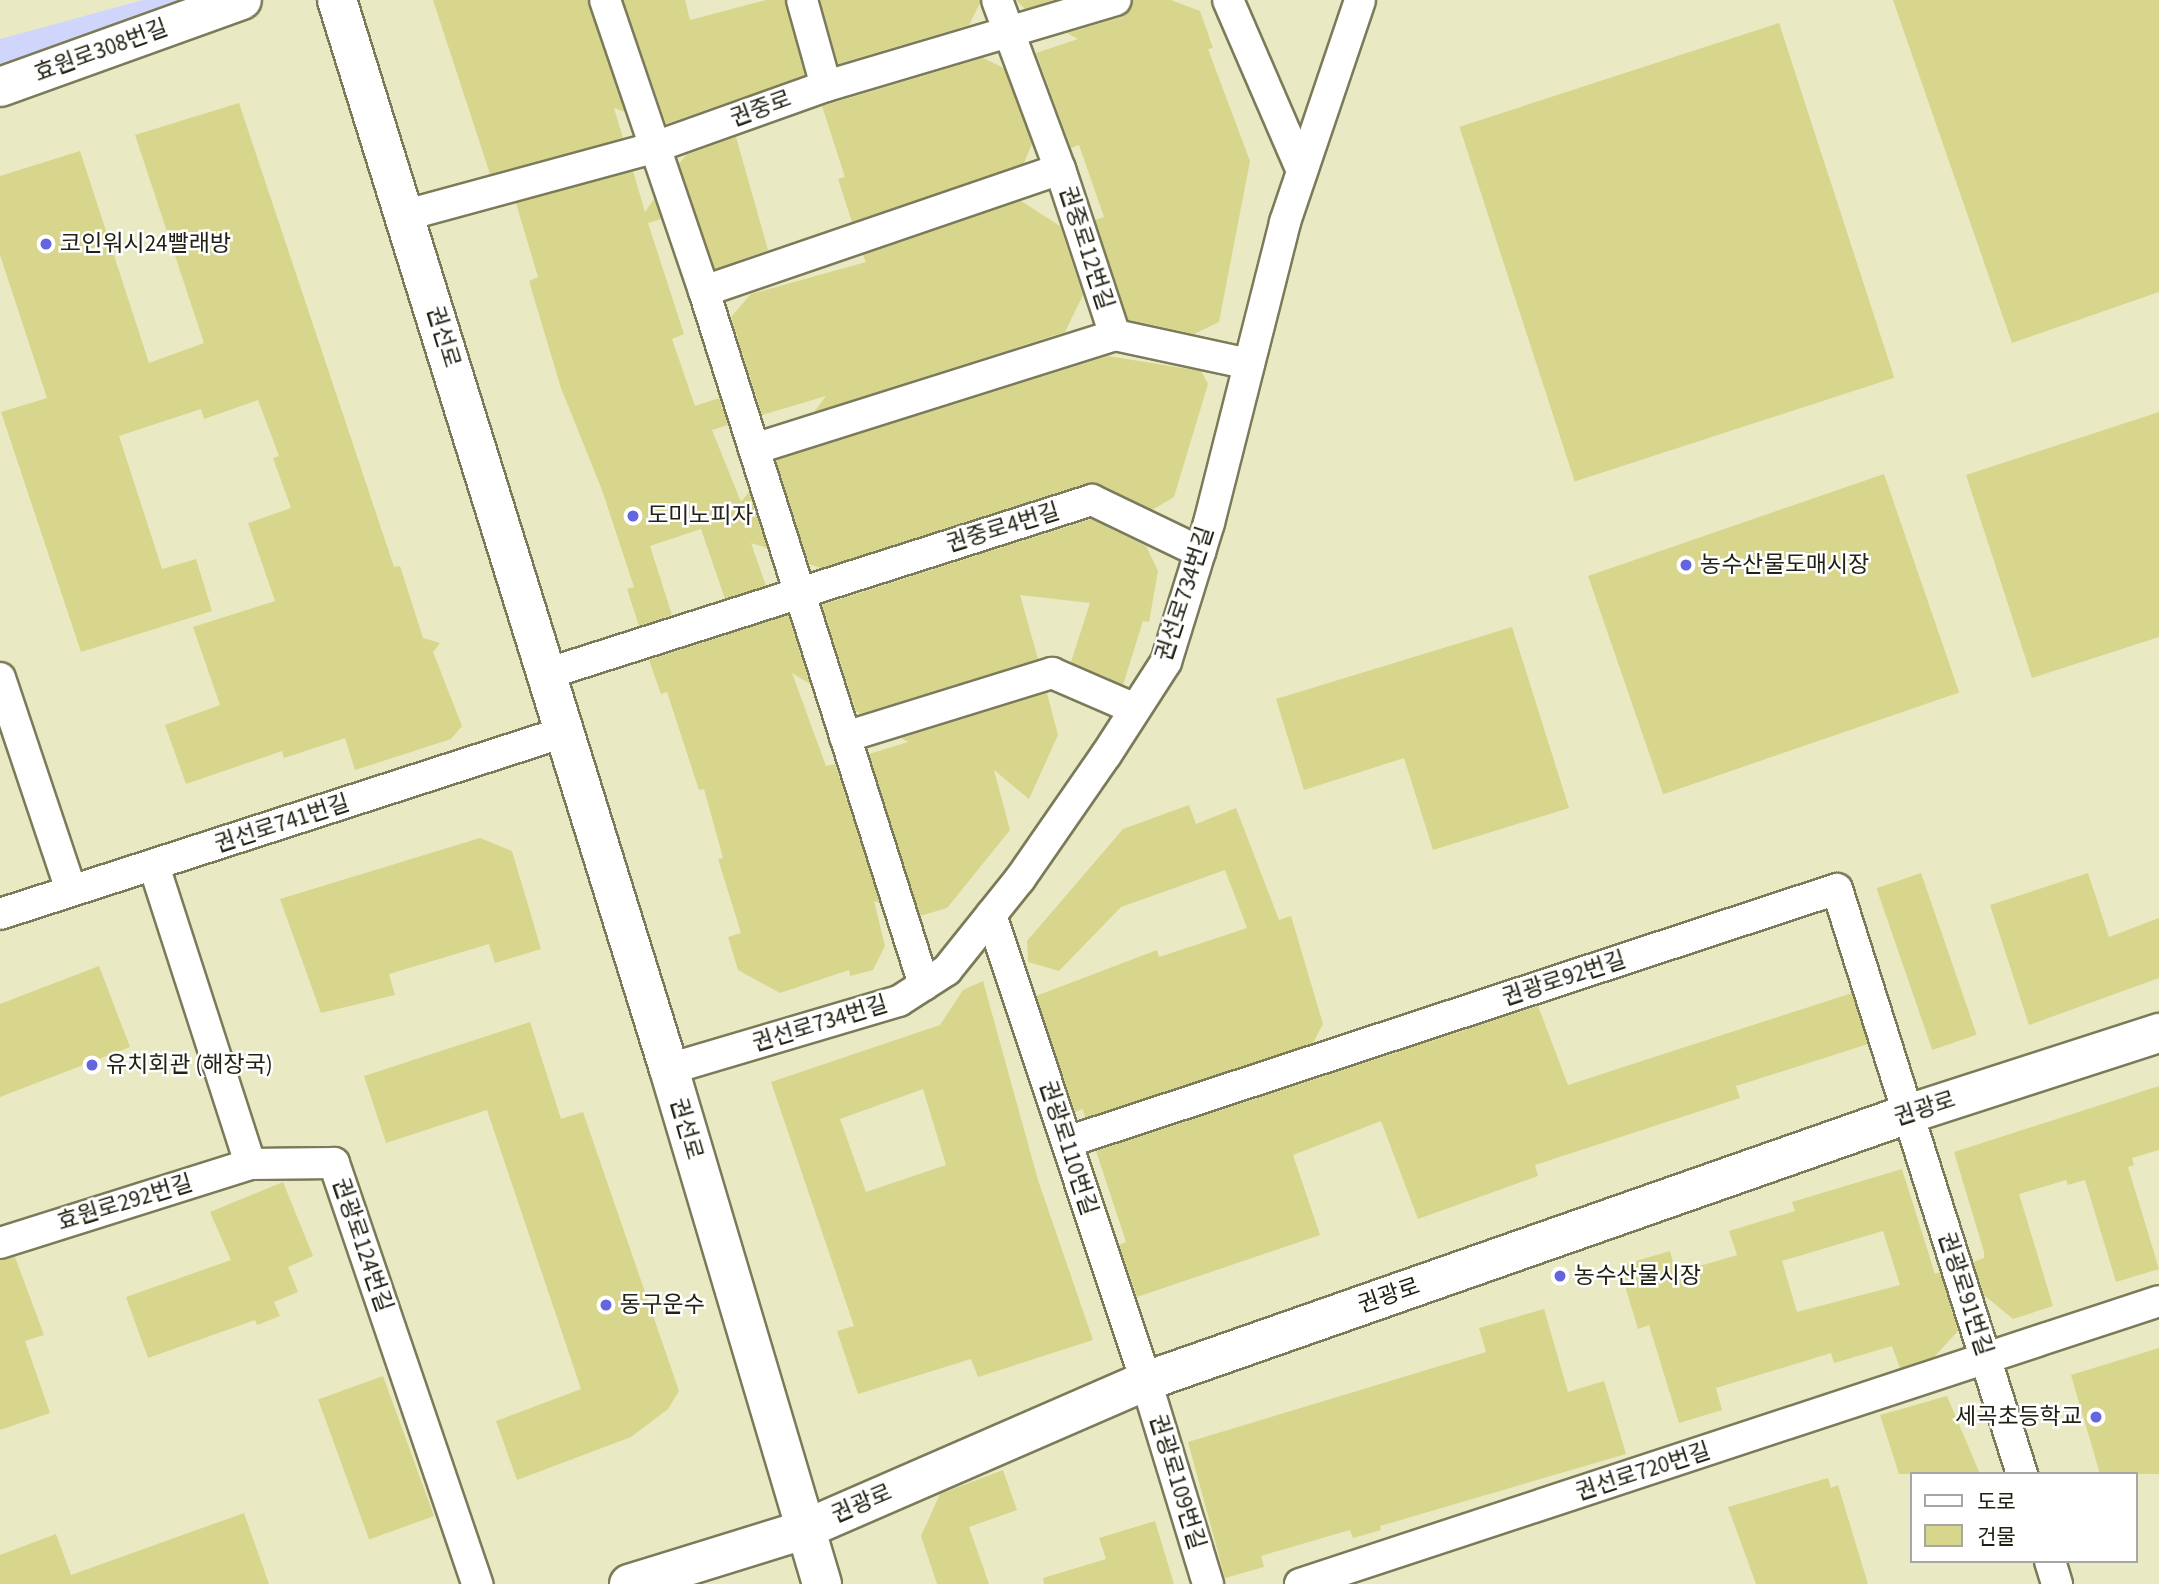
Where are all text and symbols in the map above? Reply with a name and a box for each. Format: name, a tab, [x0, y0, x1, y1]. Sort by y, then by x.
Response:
street label: 효원로308번길	[30, 14, 172, 88]
street label: 권중로	[726, 85, 796, 133]
street label: 권중로12번길	[1053, 183, 1119, 313]
place label: 코인워시24빨래방	[60, 230, 231, 258]
marker: 코인워시24빨래방	[38, 236, 54, 252]
street label: 권선로	[421, 303, 465, 371]
street label: 권중로4번길	[943, 498, 1063, 558]
place label: 도미노피자	[647, 502, 753, 530]
marker: 도미노피자	[625, 508, 641, 524]
street label: 권선로734번길	[1150, 523, 1220, 665]
place label: 농수산물도매시장	[1700, 551, 1869, 579]
marker: 농수산물도매시장	[1678, 557, 1694, 573]
street label: 권선로741번길	[211, 789, 353, 859]
street label: 권광로92번길	[1499, 946, 1629, 1012]
street label: 권선로734번길	[749, 990, 891, 1058]
place label: 유치회관 (해장국)	[106, 1051, 273, 1079]
marker: 유치회관 (해장국)	[84, 1057, 100, 1073]
street label: 권광로110번길	[1033, 1077, 1103, 1219]
street label: 권광로	[1891, 1086, 1959, 1132]
street label: 권선로	[664, 1095, 708, 1163]
street label: 효원로292번길	[54, 1169, 196, 1237]
street label: 권광로124번길	[326, 1174, 398, 1316]
street label: 권광로91번길	[1932, 1229, 1998, 1359]
place label: 농수산물시장	[1574, 1262, 1701, 1290]
marker: 농수산물시장	[1552, 1268, 1568, 1284]
street label: 권광로	[1354, 1273, 1424, 1319]
place label: 동구운수	[620, 1291, 705, 1319]
marker: 동구운수	[598, 1297, 614, 1313]
place label: 세곡초등학교	[1955, 1403, 2082, 1431]
marker: 세곡초등학교	[2088, 1409, 2104, 1425]
street label: 권광로109번길	[1143, 1411, 1211, 1553]
street label: 권선로720번길	[1572, 1437, 1714, 1507]
legend	[1910, 1472, 2138, 1563]
street label: 권광로	[827, 1479, 897, 1529]
text: 도로	[1977, 1487, 2016, 1517]
text: 건물	[1977, 1522, 2016, 1552]

